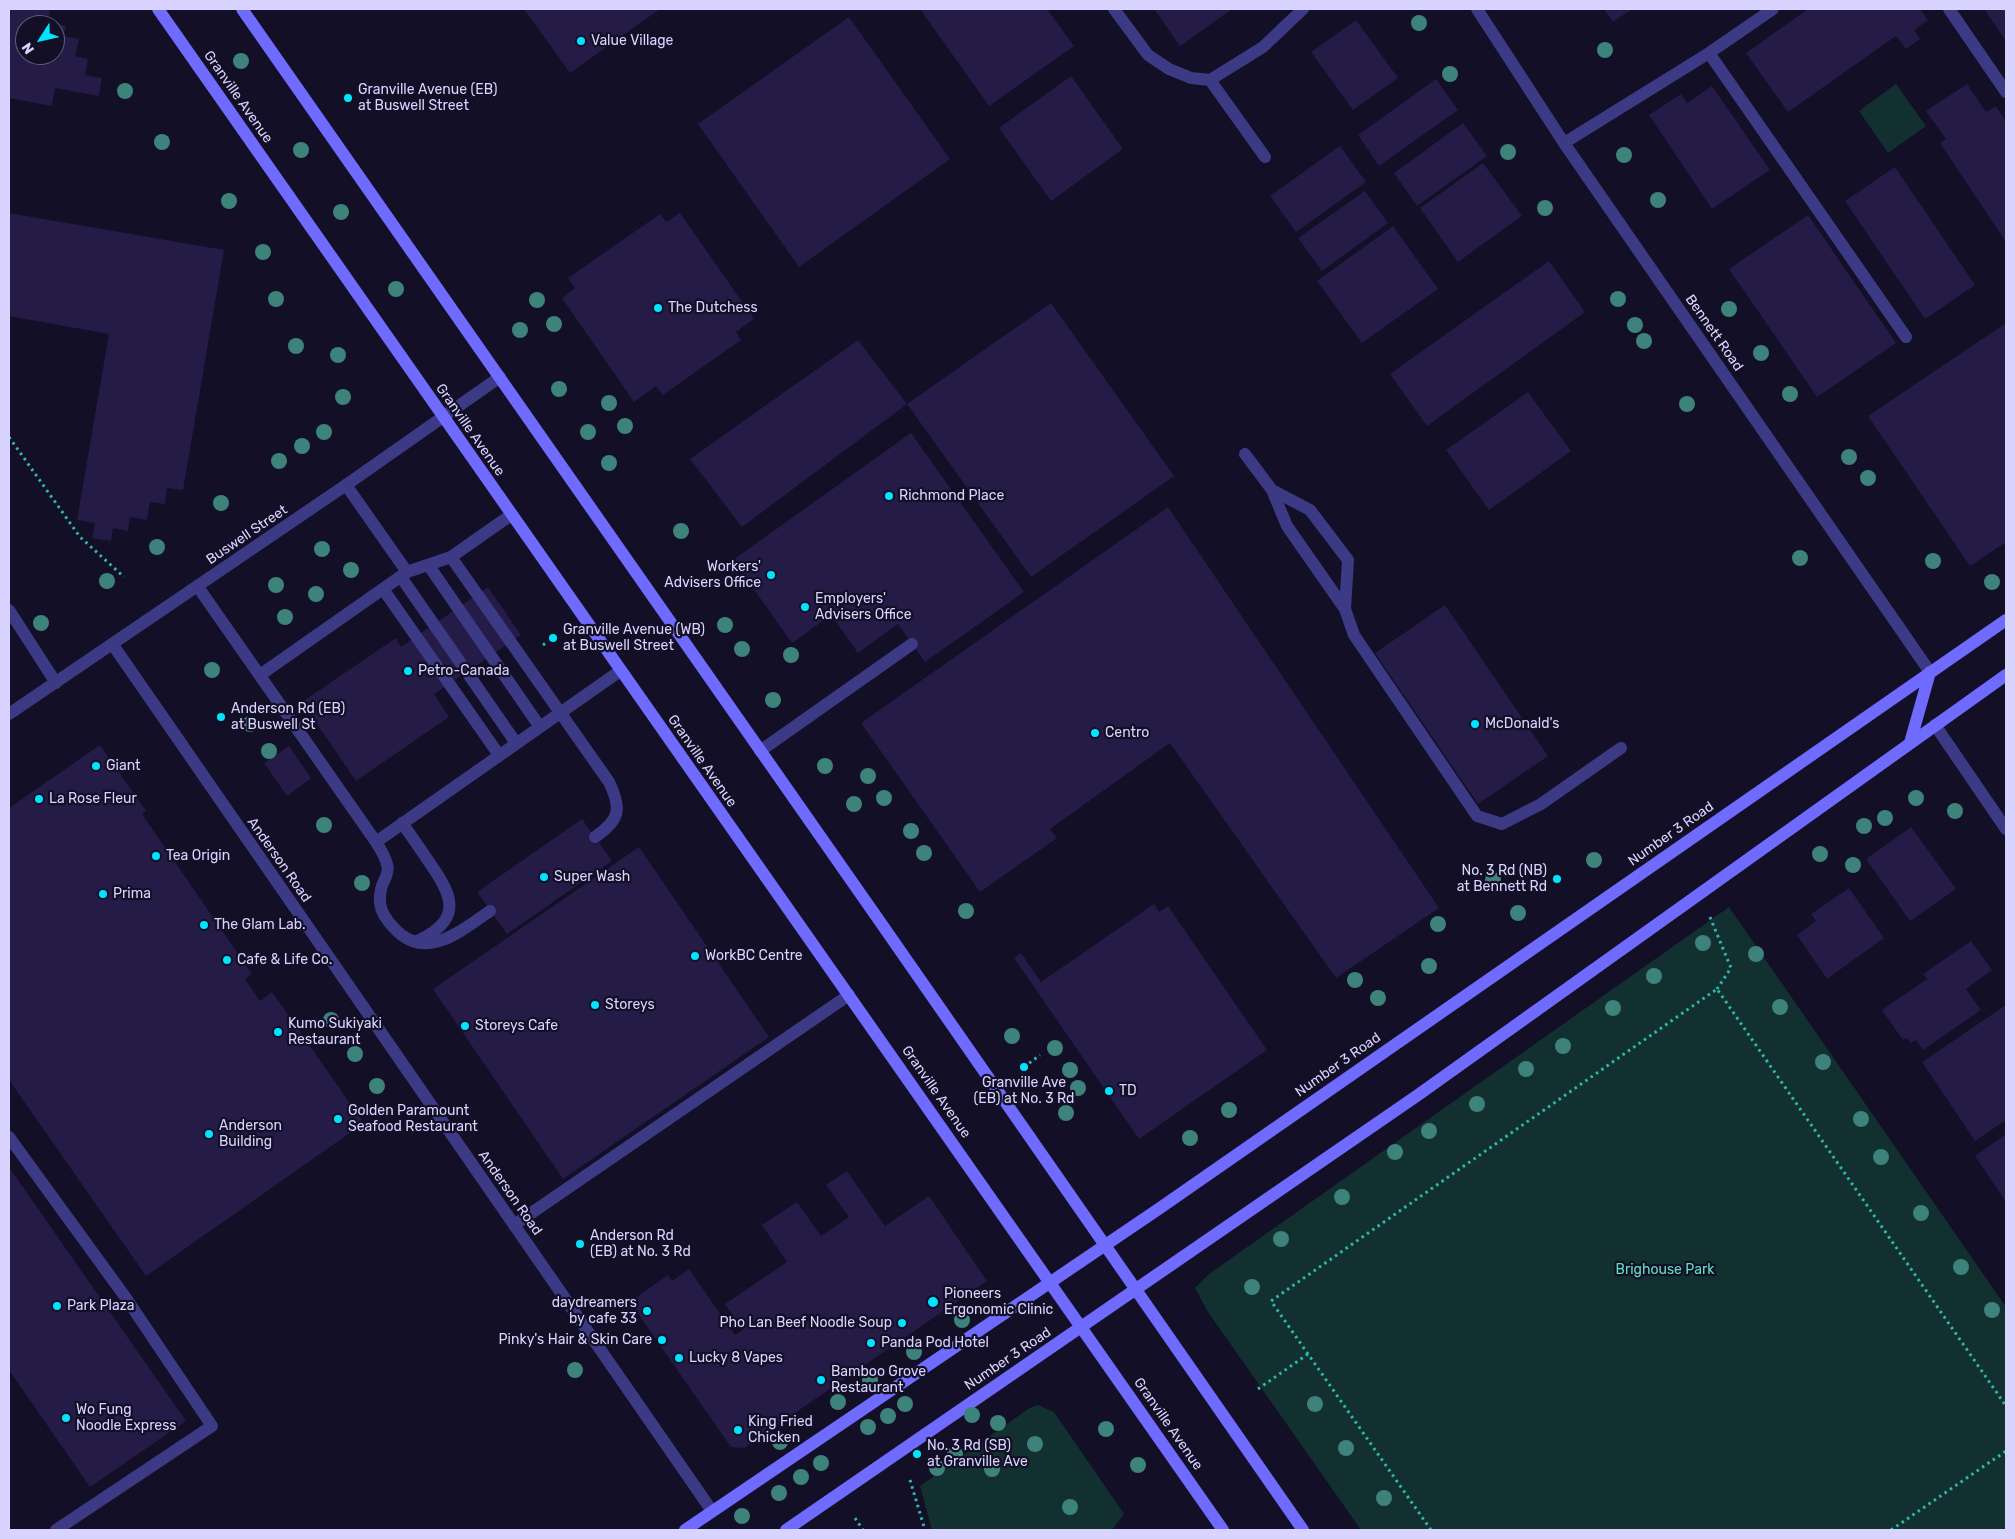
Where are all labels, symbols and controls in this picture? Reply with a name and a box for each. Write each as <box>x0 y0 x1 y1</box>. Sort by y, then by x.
north arrow <box>15 15 65 65</box>
place label: Value Village <box>591 33 673 49</box>
marker: Value Village <box>575 35 587 47</box>
text: N <box>18 39 38 57</box>
street label: Granville Avenue <box>200 48 276 146</box>
place label: Granville Avenue (EB) at Buswell Street <box>358 82 497 114</box>
marker: Granville Avenue (EB) at Buswell Street <box>342 92 354 104</box>
street label: Bennett Road <box>1681 292 1747 374</box>
place label: The Dutchess <box>668 300 758 316</box>
marker: The Dutchess <box>652 302 664 314</box>
street label: Granville Avenue <box>432 381 508 479</box>
place label: Richmond Place <box>899 488 1004 504</box>
marker: Richmond Place <box>883 490 895 502</box>
street label: Buswell Street <box>203 502 291 568</box>
place label: Workers' Advisers Office <box>664 559 761 592</box>
marker: Workers' Advisers Office <box>765 569 777 581</box>
place label: Employers' Advisers Office <box>815 591 912 624</box>
marker: Employers' Advisers Office <box>799 601 811 613</box>
place label: Granville Avenue (WB) at Buswell Street <box>563 622 705 654</box>
marker: Granville Avenue (WB) at Buswell Street <box>547 632 559 644</box>
place label: Petro-Canada <box>418 663 509 679</box>
marker: Petro-Canada <box>402 665 414 677</box>
place label: Anderson Rd (EB) at Buswell St <box>231 701 345 734</box>
marker: Anderson Rd (EB) at Buswell St <box>215 711 227 723</box>
street label: Granville Avenue <box>664 712 740 810</box>
place label: McDonald's <box>1485 716 1559 732</box>
marker: McDonald's <box>1469 718 1481 730</box>
place label: Centro <box>1105 725 1149 741</box>
marker: Centro <box>1089 727 1101 739</box>
place label: Giant <box>106 758 141 774</box>
marker: Giant <box>90 760 102 772</box>
place label: La Rose Fleur <box>49 791 137 807</box>
marker: La Rose Fleur <box>33 793 45 805</box>
street label: Number 3 Road <box>1625 798 1717 870</box>
street label: Anderson Road <box>244 814 314 906</box>
place label: Tea Origin <box>166 848 230 864</box>
marker: Tea Origin <box>150 850 162 862</box>
place label: No. 3 Rd (NB) at Bennett Rd <box>1457 863 1547 896</box>
place label: Super Wash <box>554 869 630 885</box>
marker: Super Wash <box>538 871 550 883</box>
marker: No. 3 Rd (NB) at Bennett Rd <box>1551 873 1563 885</box>
place label: Prima <box>113 886 151 902</box>
marker: Prima <box>97 888 109 900</box>
place label: The Glam Lab. <box>214 917 305 933</box>
marker: The Glam Lab. <box>198 919 210 931</box>
place label: WorkBC Centre <box>705 948 803 964</box>
marker: WorkBC Centre <box>689 950 701 962</box>
place label: Cafe & Life Co. <box>237 952 332 968</box>
marker: Cafe & Life Co. <box>221 954 233 966</box>
place label: Storeys <box>605 997 655 1013</box>
marker: Storeys <box>589 999 601 1011</box>
place label: Kumo Sukiyaki Restaurant <box>288 1016 382 1048</box>
place label: Storeys Cafe <box>475 1018 558 1034</box>
marker: Storeys Cafe <box>459 1020 471 1032</box>
marker: Kumo Sukiyaki Restaurant <box>272 1026 284 1038</box>
street label: Number 3 Road <box>1292 1029 1384 1101</box>
street label: Granville Avenue <box>898 1043 974 1141</box>
marker: Granville Ave (EB) at No. 3 Rd <box>1018 1061 1030 1073</box>
place label: Granville Ave (EB) at No. 3 Rd <box>974 1075 1074 1108</box>
place label: TD <box>1119 1083 1137 1099</box>
marker: TD <box>1103 1085 1115 1097</box>
place label: Golden Paramount Seafood Restaurant <box>348 1103 478 1136</box>
marker: Golden Paramount Seafood Restaurant <box>332 1113 344 1125</box>
place label: Anderson Building <box>219 1118 282 1150</box>
marker: Anderson Building <box>203 1128 215 1140</box>
street label: Anderson Road <box>475 1147 545 1239</box>
place label: Anderson Rd (EB) at No. 3 Rd <box>590 1228 691 1260</box>
marker: Anderson Rd (EB) at No. 3 Rd <box>574 1238 586 1250</box>
park label: Brighouse Park <box>1616 1262 1714 1278</box>
place label: Pioneers Ergonomic Clinic <box>944 1286 1053 1318</box>
place label: daydreamers by cafe 33 <box>552 1295 637 1328</box>
marker: Pioneers Ergonomic Clinic <box>926 1295 940 1309</box>
place label: Park Plaza <box>67 1298 135 1314</box>
marker: Park Plaza <box>51 1300 63 1312</box>
marker: daydreamers by cafe 33 <box>641 1305 653 1317</box>
place label: Pho Lan Beef Noodle Soup <box>719 1315 892 1331</box>
marker: Pho Lan Beef Noodle Soup <box>896 1317 908 1329</box>
street label: Number 3 Road <box>962 1324 1054 1394</box>
place label: Pinky's Hair & Skin Care <box>499 1332 652 1348</box>
marker: Pinky's Hair & Skin Care <box>656 1334 668 1346</box>
place label: Panda Pod Hotel <box>881 1335 989 1351</box>
marker: Panda Pod Hotel <box>865 1337 877 1349</box>
place label: Lucky 8 Vapes <box>689 1350 783 1366</box>
marker: Lucky 8 Vapes <box>673 1352 685 1364</box>
place label: Bamboo Grove Restaurant <box>831 1364 926 1396</box>
marker: Bamboo Grove Restaurant <box>815 1374 827 1386</box>
street label: Granville Avenue <box>1130 1375 1206 1473</box>
place label: Wo Fung Noodle Express <box>76 1402 176 1434</box>
marker: Wo Fung Noodle Express <box>60 1412 72 1424</box>
place label: King Fried Chicken <box>748 1414 813 1446</box>
marker: King Fried Chicken <box>732 1424 744 1436</box>
place label: No. 3 Rd (SB) at Granville Ave <box>927 1438 1028 1470</box>
marker: No. 3 Rd (SB) at Granville Ave <box>911 1448 923 1460</box>

